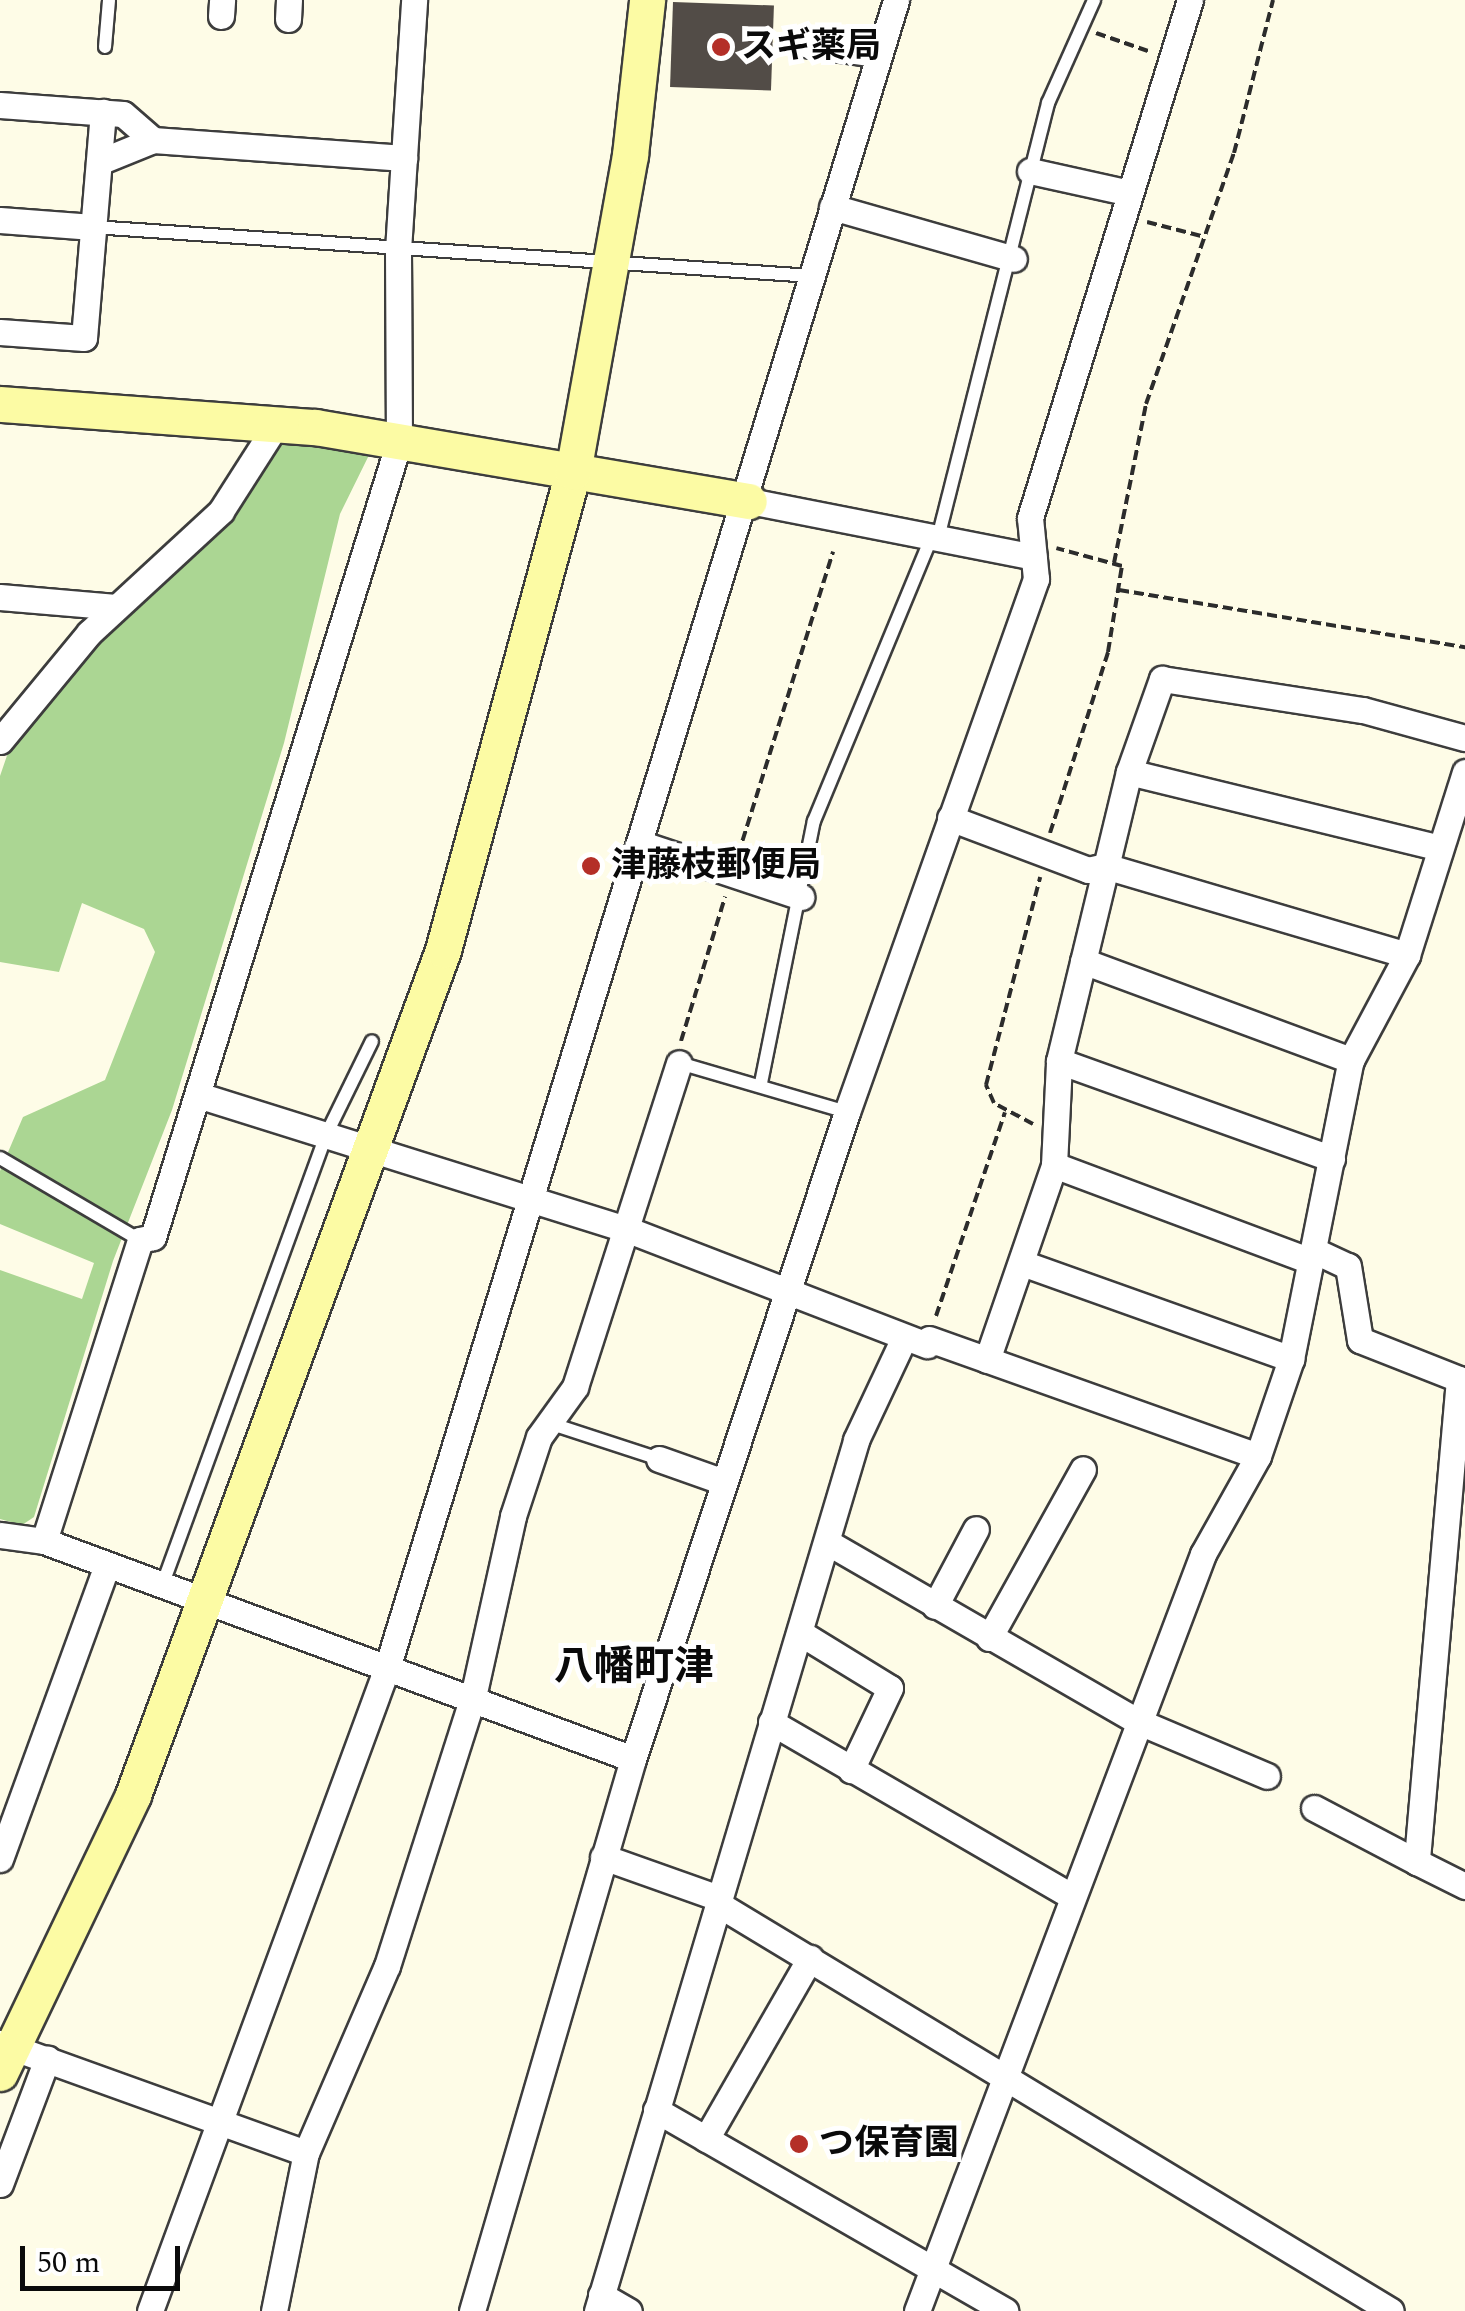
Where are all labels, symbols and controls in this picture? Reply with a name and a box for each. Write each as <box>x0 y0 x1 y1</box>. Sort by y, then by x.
place label: スギ薬局 <box>741 26 881 68</box>
marker: スギ薬局 <box>710 36 732 58</box>
place label: 津藤枝郵便局 <box>611 845 821 887</box>
marker: 津藤枝郵便局 <box>580 855 602 877</box>
district label: 八幡町津 <box>554 1644 714 1692</box>
place label: つ保育園 <box>819 2123 959 2165</box>
marker: つ保育園 <box>788 2133 810 2155</box>
scale bar <box>25 2226 185 2288</box>
text: 50 m <box>37 2240 100 2286</box>

